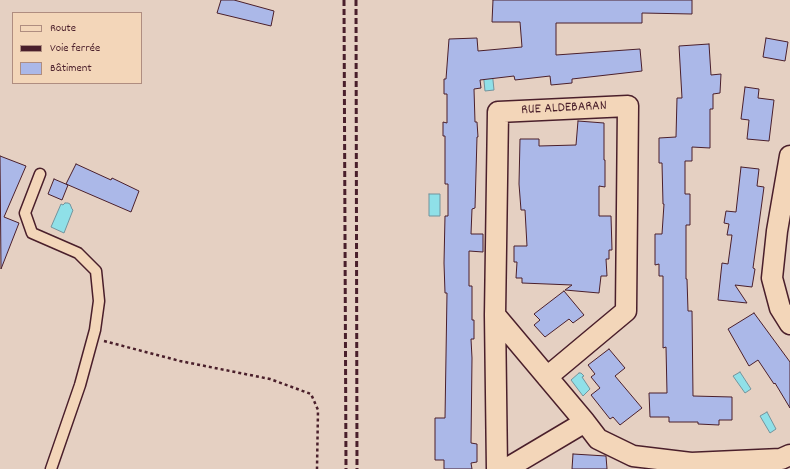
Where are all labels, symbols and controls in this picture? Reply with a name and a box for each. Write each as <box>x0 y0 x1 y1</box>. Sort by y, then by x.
legend <box>12 12 142 84</box>
text: Route <box>50 20 76 37</box>
text: Voie ferrée <box>50 40 100 57</box>
text: Bâtiment <box>50 60 92 77</box>
street label: RUE ALDEBARAN <box>521 98 607 120</box>

